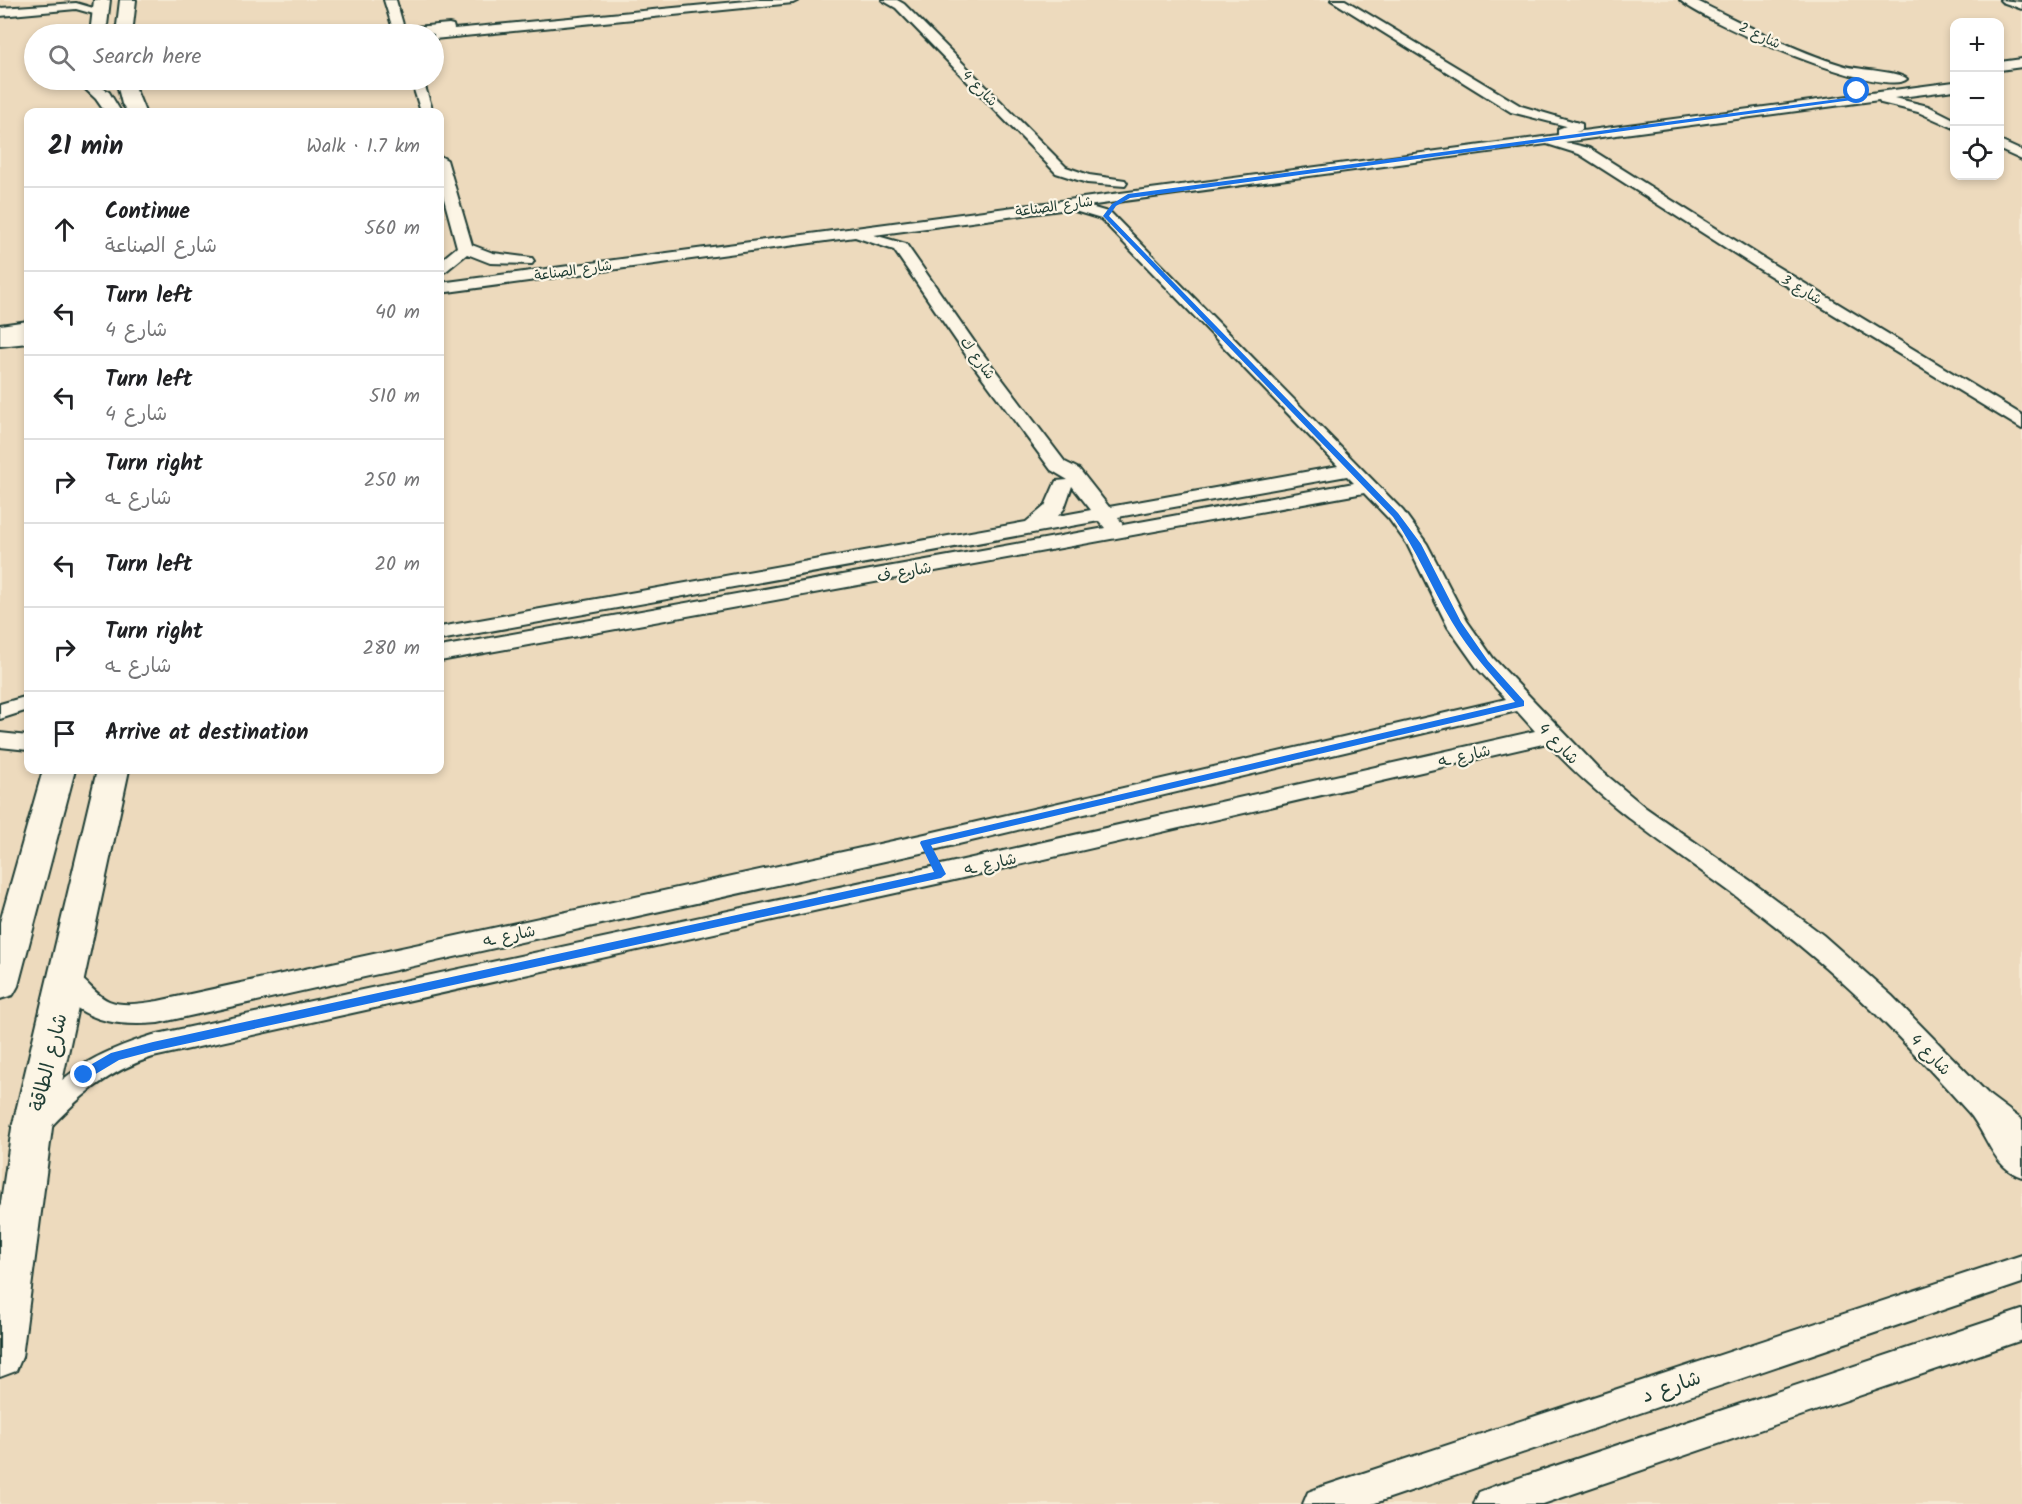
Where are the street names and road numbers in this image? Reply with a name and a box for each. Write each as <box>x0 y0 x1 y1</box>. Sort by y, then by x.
street label: شارع 2 <box>1735 17 1784 55</box>
street label: شارع 4 <box>956 65 1002 112</box>
street label: شارع الصناعة <box>1014 191 1094 223</box>
street label: شارع الصناعة <box>533 255 613 287</box>
street label: شارع 3 <box>1777 269 1826 311</box>
street label: شارع ك <box>954 333 1000 384</box>
street label: شارع ف <box>875 555 934 590</box>
street label: شارع 4 <box>1532 717 1584 771</box>
street label: شارع ـه <box>1436 738 1493 775</box>
street label: شارع ـه <box>962 846 1019 883</box>
street label: شارع ـه <box>481 919 538 954</box>
street label: شارع الطاقة <box>22 1010 78 1115</box>
street label: شارع 4 <box>1904 1028 1956 1082</box>
street label: شارع د <box>1638 1363 1706 1413</box>

